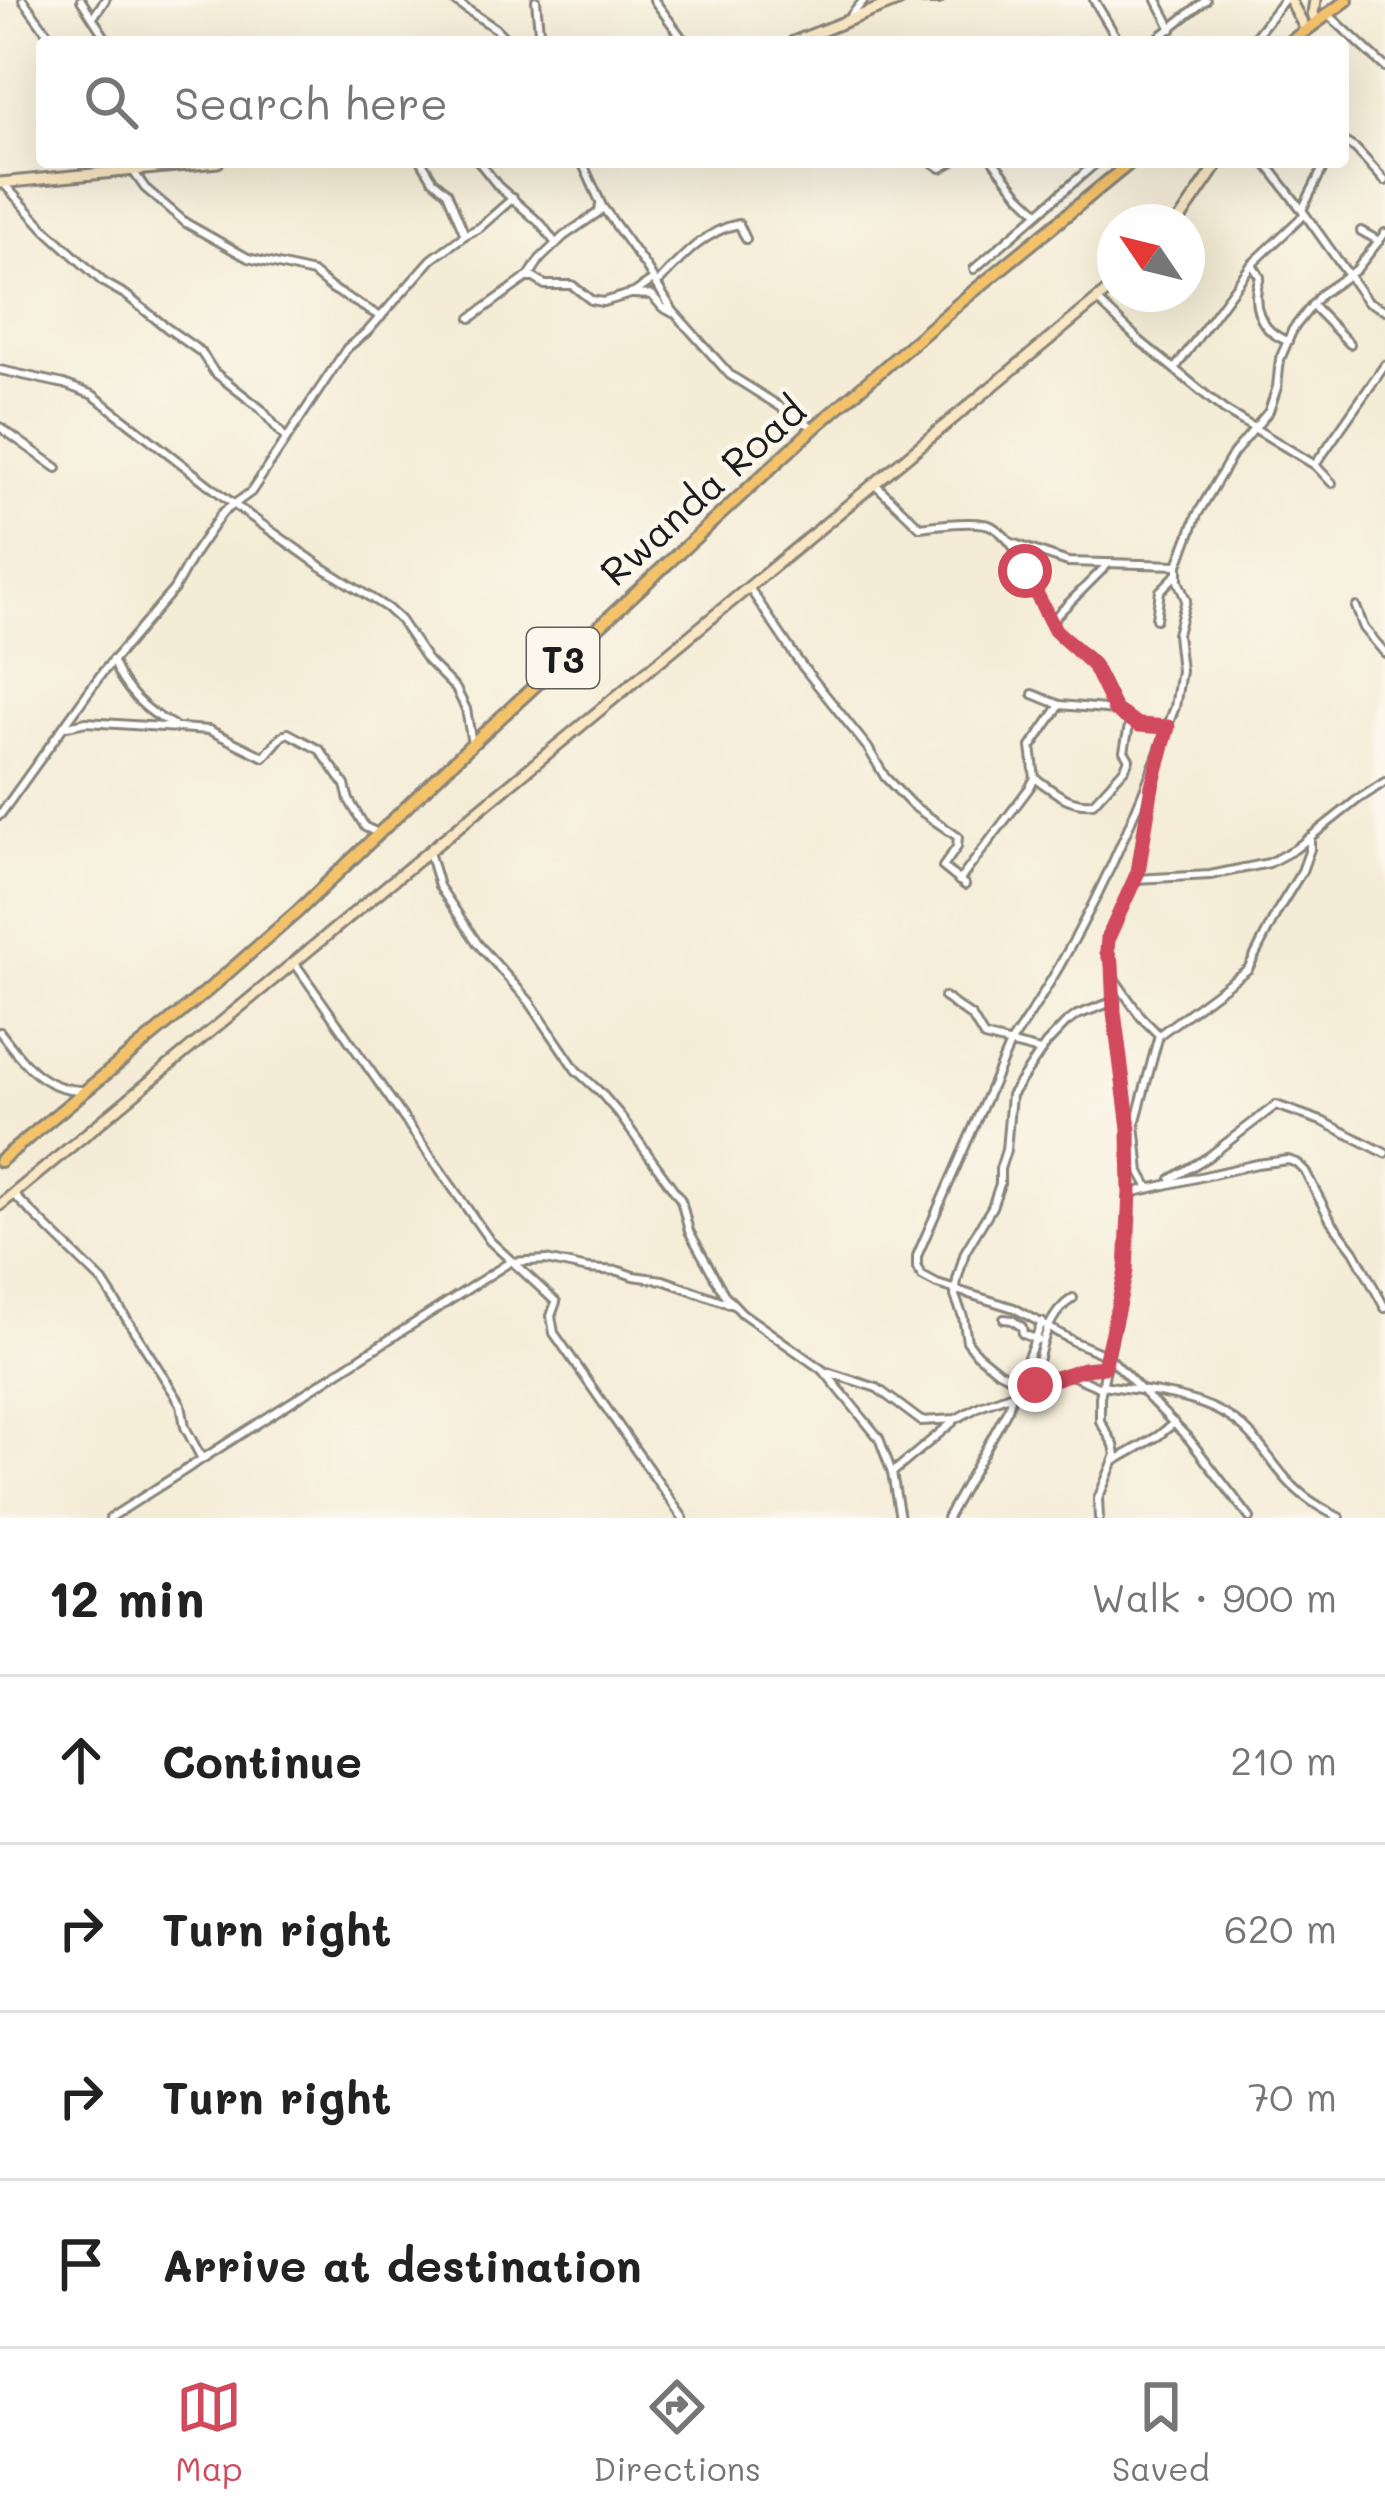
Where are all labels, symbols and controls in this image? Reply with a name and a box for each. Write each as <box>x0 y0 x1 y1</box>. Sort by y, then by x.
search box <box>36 36 1349 168</box>
icon: search <box>78 69 144 135</box>
text: Search here <box>174 73 448 131</box>
north arrow <box>1097 204 1205 312</box>
street label: Rwanda Road <box>588 384 816 596</box>
route start <box>998 544 1052 598</box>
road number: T3 <box>527 628 599 688</box>
route end <box>1008 1358 1062 1412</box>
text: 12 min <box>48 1563 204 1630</box>
text: Walk · 900 m <box>1091 1571 1337 1622</box>
icon: ahead <box>48 1727 114 1793</box>
text: Continue <box>162 1731 362 1789</box>
text: 210 m <box>1230 1734 1337 1785</box>
icon: right <box>48 1895 114 1961</box>
text: Turn right <box>162 1899 391 1957</box>
text: 620 m <box>1224 1902 1337 1953</box>
icon: right <box>48 2063 114 2129</box>
text: Turn right <box>162 2067 391 2125</box>
text: 70 m <box>1248 2070 1337 2121</box>
icon: arrive <box>48 2231 114 2297</box>
text: Arrive at destination <box>162 2235 642 2293</box>
tab: Map <box>175 2374 243 2489</box>
tab: Directions <box>593 2374 761 2489</box>
tab: Saved <box>1112 2374 1210 2489</box>

